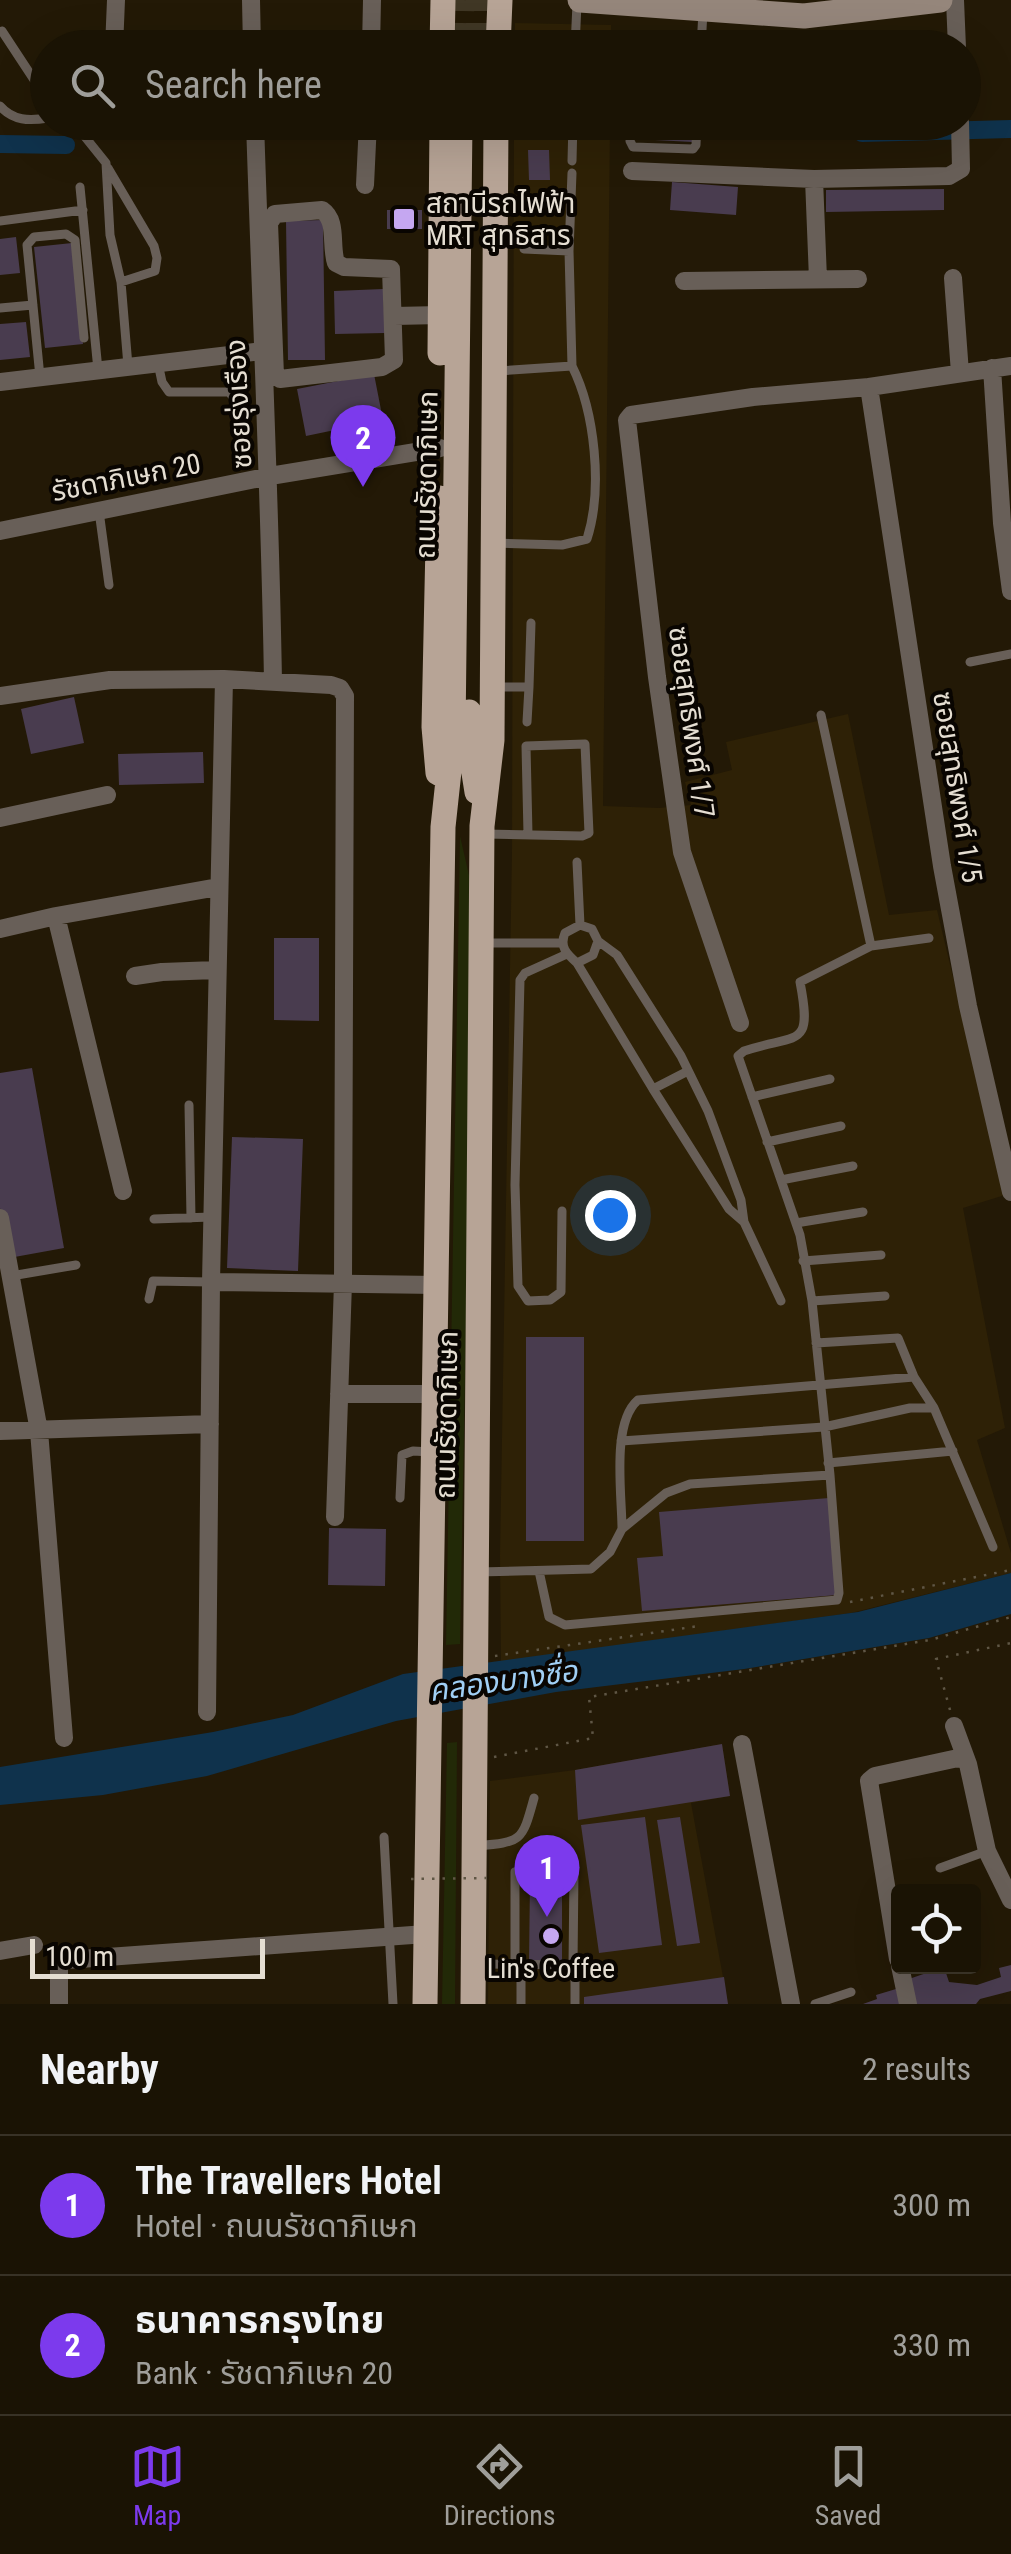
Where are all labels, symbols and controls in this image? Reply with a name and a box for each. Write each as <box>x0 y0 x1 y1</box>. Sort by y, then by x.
search box <box>30 30 981 140</box>
icon: search <box>65 58 120 113</box>
text: Search here <box>145 63 322 107</box>
place label: สถานีรถไฟฟ้า MRT สุทธิสาร <box>426 187 575 252</box>
marker: สถานีรถไฟฟ้า MRT สุทธิสาร <box>391 206 417 232</box>
street label: ซอยรุ่งเรือง <box>219 338 258 470</box>
street label: ถนนรัชดาภิเษก <box>409 391 444 559</box>
pin: 2 <box>330 404 396 487</box>
street label: รัชดาภิเษก 20 <box>49 447 204 508</box>
street label: ซอยสุทธิพงศ์ 1/7 <box>662 624 721 820</box>
street label: ซอยสุทธิพงศ์ 1/5 <box>926 689 989 885</box>
your location <box>585 1190 636 1241</box>
street label: ถนนรัชดาภิเษก <box>429 1331 464 1499</box>
water label: คลองบางซื่อ <box>426 1650 581 1708</box>
pin: 1 <box>514 1834 580 1917</box>
map controls <box>891 1884 981 1974</box>
button: locate <box>891 1884 981 1974</box>
marker: Lin's Coffee <box>540 1925 562 1947</box>
scale bar <box>30 1934 265 1978</box>
text: 100 m <box>45 1940 114 1973</box>
place label: Lin's Coffee <box>487 1952 615 1985</box>
text: Nearby <box>40 2045 159 2094</box>
text: 2 results <box>862 2050 971 2088</box>
text: The Travellers Hotel <box>135 2159 442 2203</box>
text: 1 <box>64 2186 81 2224</box>
text: 300 m <box>892 2186 971 2224</box>
text: Hotel · ถนนรัชดาภิเษก <box>135 2207 418 2245</box>
text: ธนาคารกรุงไทย <box>135 2298 384 2342</box>
text: 2 <box>64 2326 81 2364</box>
text: 330 m <box>892 2326 971 2364</box>
text: Bank · รัชดาภิเษก 20 <box>135 2354 393 2392</box>
tab: Map <box>130 2439 185 2532</box>
tab: Directions <box>444 2439 556 2532</box>
tab: Saved <box>815 2439 881 2532</box>

